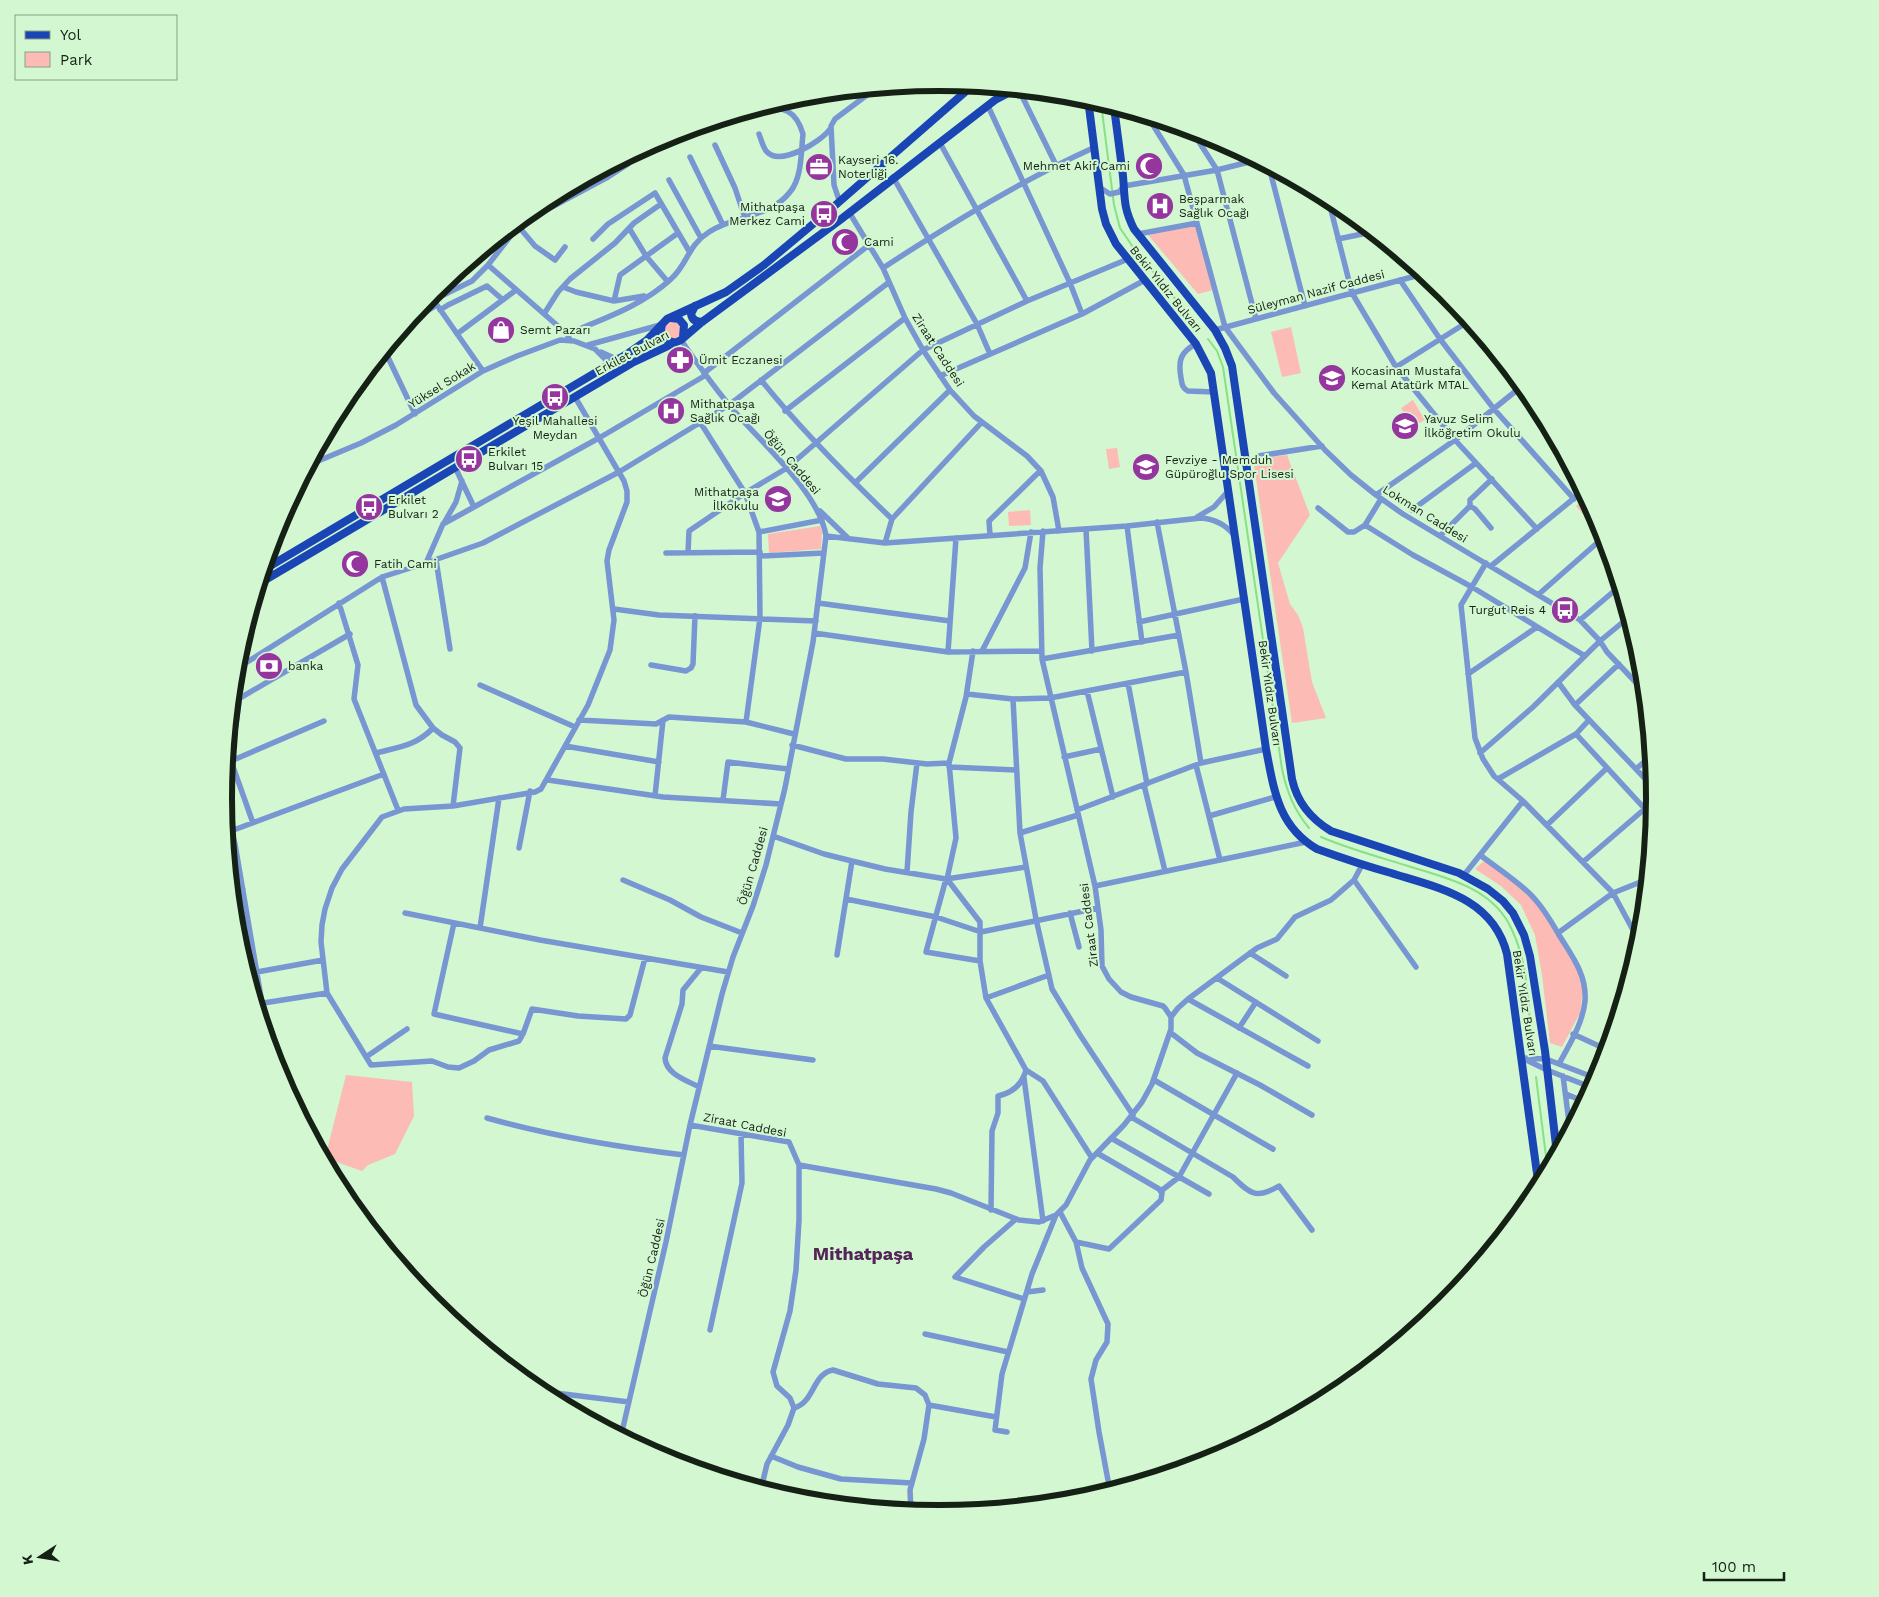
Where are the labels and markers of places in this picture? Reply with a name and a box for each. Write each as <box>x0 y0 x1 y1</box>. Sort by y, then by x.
mosque icon: Mehmet Akif Cami <box>1134 151 1164 181</box>
office icon: Kayseri 16. Noterliği <box>804 152 834 182</box>
place label: Kayseri 16. Noterliği <box>838 153 899 181</box>
place label: Mehmet Akif Cami <box>1023 159 1130 173</box>
hospital icon: Beşparmak Sağlık Ocağı <box>1145 191 1175 221</box>
place label: Beşparmak Sağlık Ocağı <box>1179 192 1249 220</box>
bus stop icon: Mithatpaşa Merkez Cami <box>809 199 839 229</box>
place label: Mithatpaşa Merkez Cami <box>729 200 805 228</box>
mosque icon: Cami <box>830 227 860 257</box>
place label: Cami <box>864 235 894 249</box>
shop icon: Semt Pazarı <box>486 315 516 345</box>
place label: Semt Pazarı <box>520 323 591 337</box>
pharmacy icon: Ümit Eczanesi <box>665 345 695 375</box>
place label: Ümit Eczanesi <box>699 353 782 367</box>
school or university icon: Kocasinan Mustafa Kemal Atatürk MTAL <box>1317 363 1347 393</box>
place label: Kocasinan Mustafa Kemal Atatürk MTAL <box>1351 364 1469 392</box>
bus stop icon: Yeşil Mahallesi Meydan <box>540 382 570 412</box>
hospital icon: Mithatpaşa Sağlık Ocağı <box>656 396 686 426</box>
place label: Mithatpaşa Sağlık Ocağı <box>690 397 760 425</box>
school or university icon: Yavuz Selim İlköğretim Okulu <box>1390 411 1420 441</box>
place label: Yavuz Selim İlköğretim Okulu <box>1424 412 1521 440</box>
place label: Yeşil Mahallesi Meydan <box>513 414 597 442</box>
bus stop icon: Erkilet Bulvarı 15 <box>454 444 484 474</box>
place label: Erkilet Bulvarı 15 <box>488 445 543 473</box>
school or university icon: Fevziye - Memduh Güpüroğlu Spor Lisesi <box>1131 452 1161 482</box>
place label: Fevziye - Memduh Güpüroğlu Spor Lisesi <box>1165 453 1294 481</box>
school or university icon: Mithatpaşa İlkokulu <box>763 484 793 514</box>
place label: Mithatpaşa İlkokulu <box>694 485 759 513</box>
bus stop icon: Erkilet Bulvarı 2 <box>354 492 384 522</box>
place label: Erkilet Bulvarı 2 <box>388 493 439 521</box>
mosque icon: Fatih Cami <box>340 549 370 579</box>
place label: Fatih Cami <box>374 557 437 571</box>
bus stop icon: Turgut Reis 4 <box>1550 595 1580 625</box>
place label: Turgut Reis 4 <box>1469 603 1546 617</box>
bank icon: banka <box>254 651 284 681</box>
place label: banka <box>288 659 323 673</box>

